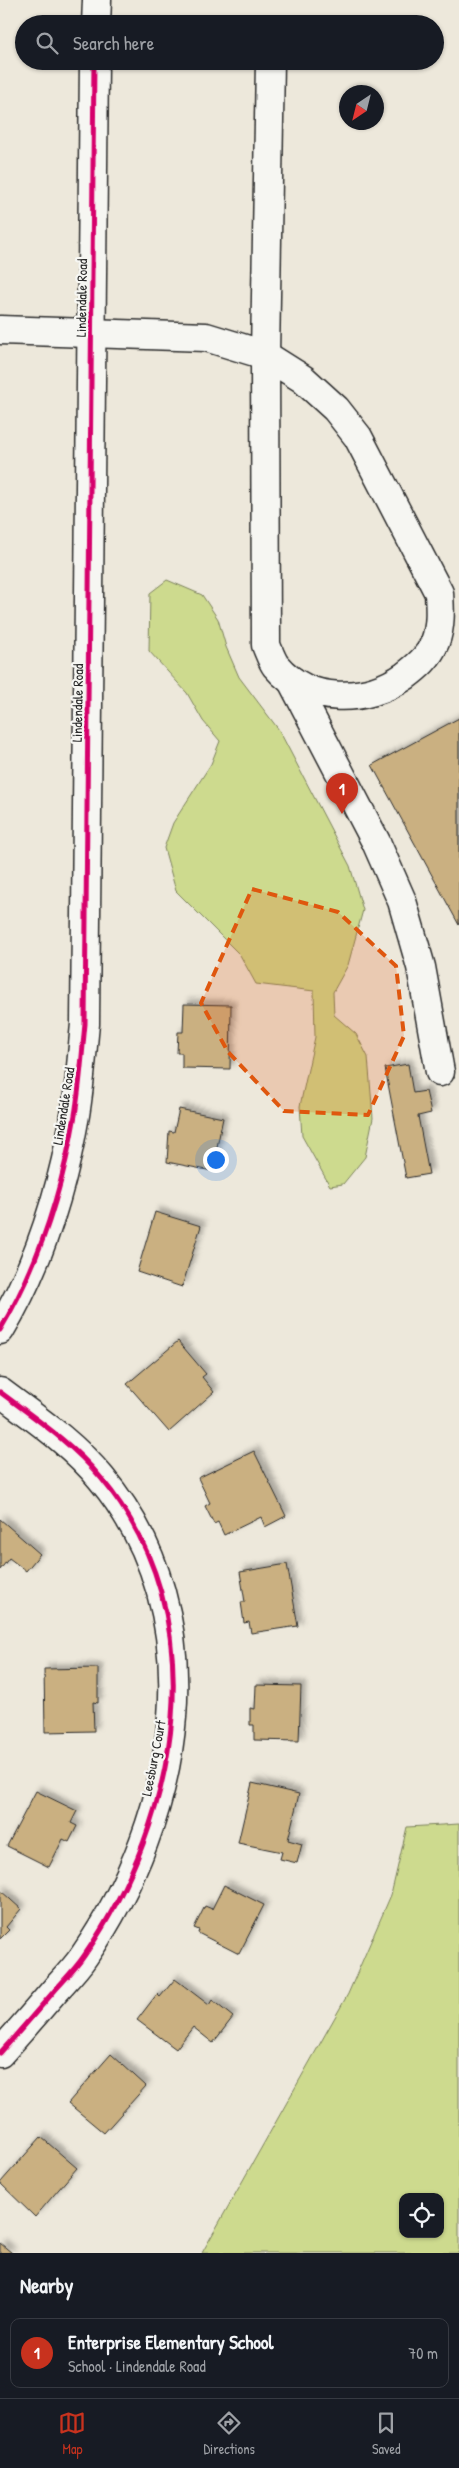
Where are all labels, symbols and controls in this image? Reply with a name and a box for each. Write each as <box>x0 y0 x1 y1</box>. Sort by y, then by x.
search box <box>15 15 444 70</box>
icon: search <box>33 29 61 57</box>
text: Search here <box>73 30 154 56</box>
north arrow <box>339 85 384 130</box>
street label: Lindendale Road <box>71 258 91 337</box>
street label: Lindendale Road <box>67 663 87 742</box>
pin: 1 <box>326 773 358 814</box>
street label: Lindendale Road <box>47 1065 79 1146</box>
your location <box>203 1147 229 1173</box>
street label: Leesburg Court <box>136 1718 171 1798</box>
map controls <box>399 2193 444 2238</box>
button: locate <box>399 2193 444 2238</box>
text: Nearby <box>20 2271 73 2300</box>
text: Enterprise Elementary School <box>68 2329 274 2355</box>
text: 1 <box>34 2342 40 2364</box>
text: 70 m <box>408 2342 438 2364</box>
text: School · Lindendale Road <box>68 2355 206 2377</box>
tab: Map <box>58 2409 86 2458</box>
tab: Directions <box>203 2409 255 2458</box>
tab: Saved <box>372 2409 401 2458</box>

